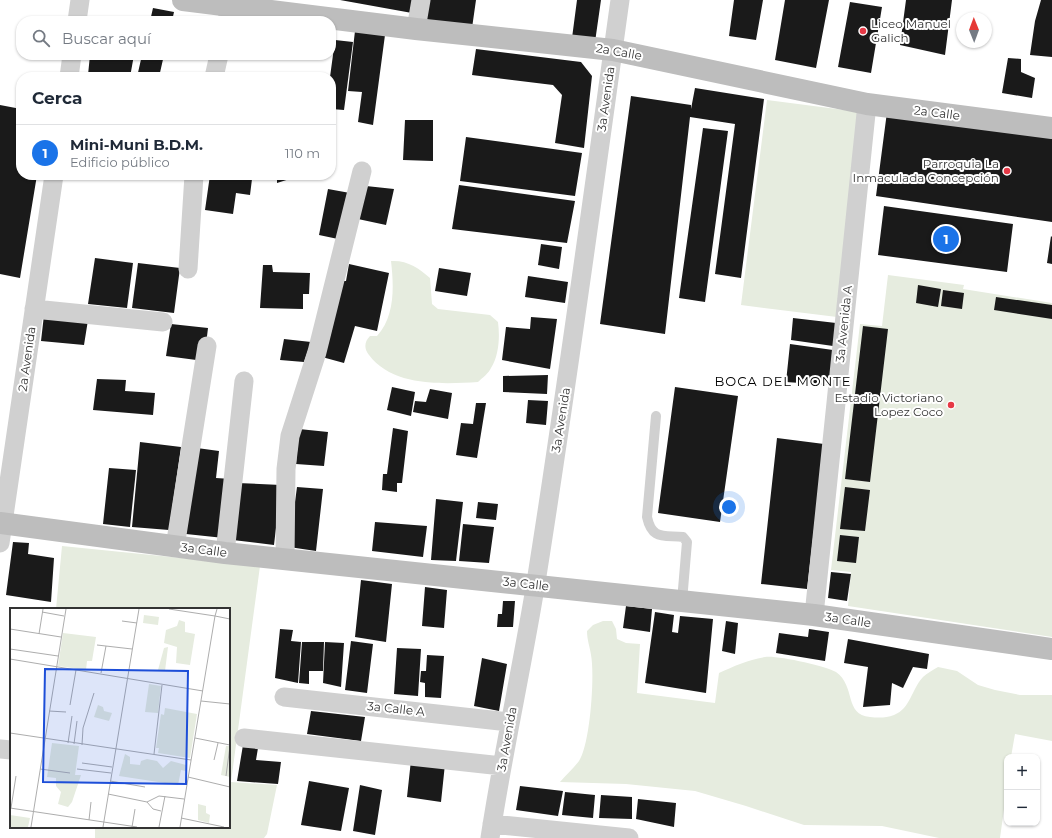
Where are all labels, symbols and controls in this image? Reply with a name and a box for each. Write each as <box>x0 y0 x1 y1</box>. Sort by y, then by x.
north arrow <box>956 12 992 48</box>
search box <box>16 16 336 60</box>
place label: Liceo Manuel Galich <box>871 16 951 45</box>
marker: Liceo Manuel Galich <box>858 26 868 36</box>
icon: search <box>30 27 52 49</box>
text: Buscar aquí <box>62 29 151 48</box>
street label: 2a Calle <box>595 40 643 63</box>
street label: 3a Avenida <box>594 65 617 132</box>
text: Cerca <box>32 88 82 108</box>
street label: 2a Calle <box>913 102 961 123</box>
text: Mini-Muni B.D.M. <box>70 135 203 154</box>
text: 1 <box>42 145 48 161</box>
text: 110 m <box>285 145 320 161</box>
text: Edificio público <box>70 154 170 170</box>
place label: Parroquia La Inmaculada Concepción <box>853 156 999 185</box>
marker: Parroquia La Inmaculada Concepción <box>1002 166 1012 176</box>
pin: 1 <box>933 224 959 254</box>
street label: 3a Avenida A <box>832 284 855 363</box>
street label: 2a Avenida <box>15 325 38 392</box>
district label: BOCA DEL MONTE <box>715 373 851 389</box>
street label: 3a Avenida <box>548 386 573 453</box>
place label: Estadio Victoriano Lopez Coco <box>834 390 943 419</box>
marker: Estadio Victoriano Lopez Coco <box>946 400 956 410</box>
your location <box>719 497 739 517</box>
street label: 3a Calle <box>180 539 228 560</box>
street label: 3a Calle <box>502 574 550 593</box>
inset map <box>10 608 230 828</box>
street label: 3a Calle <box>824 609 872 630</box>
street label: 3a Calle A <box>366 698 426 719</box>
street label: 3a Avenida <box>493 705 520 772</box>
map controls <box>1004 754 1040 826</box>
button: + <box>1004 754 1040 790</box>
button: − <box>1004 790 1040 826</box>

